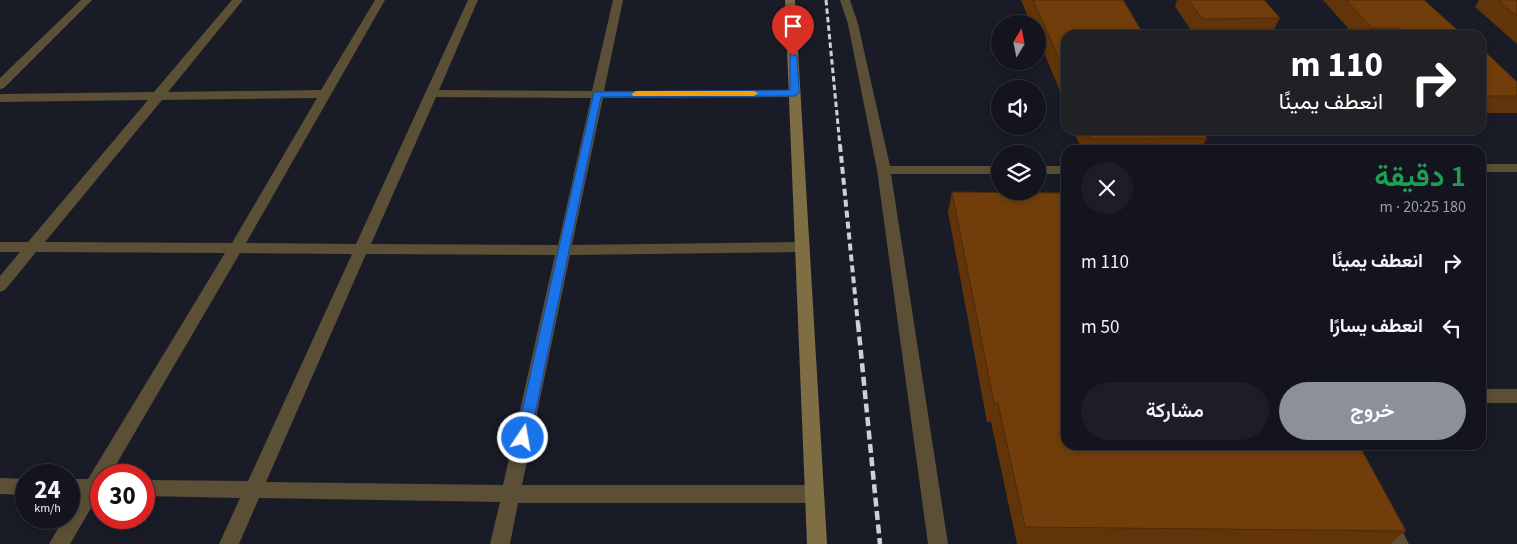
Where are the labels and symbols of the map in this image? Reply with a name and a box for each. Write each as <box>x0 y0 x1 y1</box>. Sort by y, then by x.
pin <box>772 5 814 56</box>
north arrow <box>991 15 1046 70</box>
position arrow <box>496 411 548 463</box>
speed limit sign: 30 <box>90 464 155 529</box>

